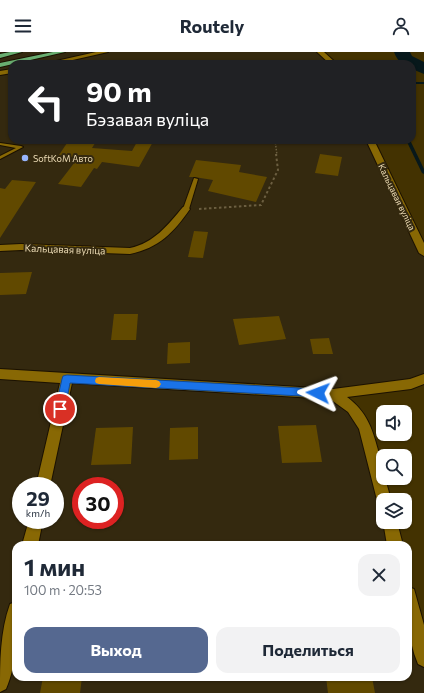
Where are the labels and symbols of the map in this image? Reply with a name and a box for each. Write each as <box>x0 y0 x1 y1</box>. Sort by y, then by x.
marker: SoftKoM Авто <box>20 153 30 163</box>
place label: SoftKoM Авто <box>33 153 93 164</box>
street label: Кальцавая вуліца <box>376 162 418 232</box>
street label: Кальцавая вуліца <box>24 242 106 256</box>
position arrow <box>297 372 339 414</box>
pin <box>43 392 77 426</box>
speed limit sign: 30 <box>72 477 124 529</box>

